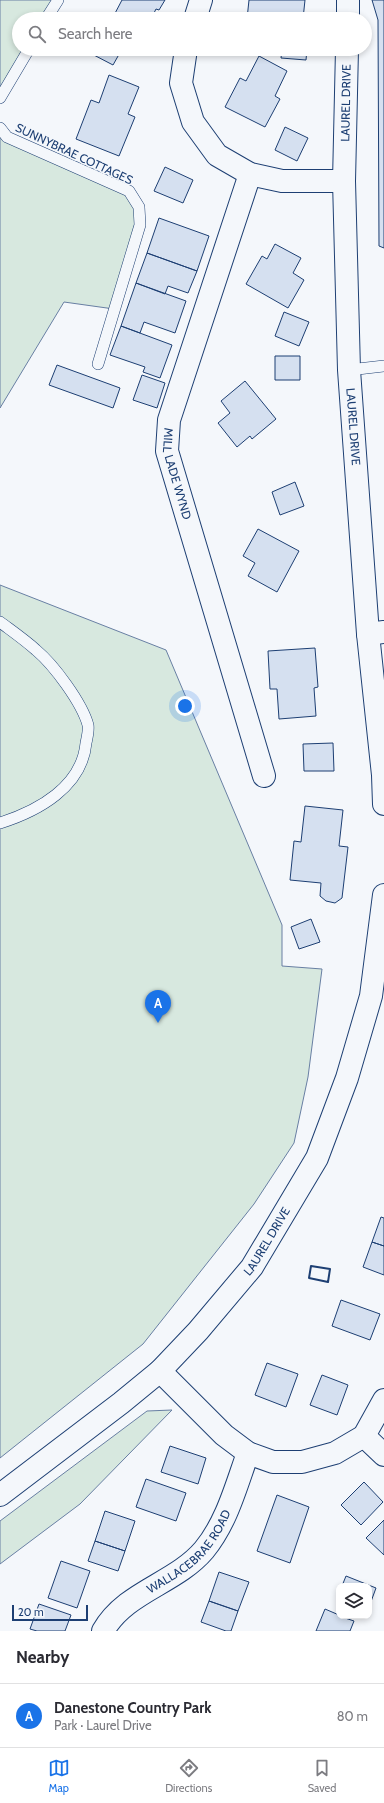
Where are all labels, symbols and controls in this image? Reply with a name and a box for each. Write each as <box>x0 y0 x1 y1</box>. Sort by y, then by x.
search box <box>12 12 372 56</box>
icon: search <box>26 23 48 45</box>
text: Search here <box>58 25 133 43</box>
street label: LAUREL DRIVE <box>337 64 354 142</box>
street label: SUNNYBRAE COTTAGES <box>13 120 135 187</box>
street label: LAUREL DRIVE <box>343 387 364 466</box>
street label: MILL LADE WYND <box>160 427 195 521</box>
your location <box>175 696 195 716</box>
pin: A <box>145 990 171 1023</box>
street label: LAUREL DRIVE <box>240 1204 293 1279</box>
street label: WALLACEBRAE ROAD <box>144 1507 234 1596</box>
map controls <box>336 1583 372 1619</box>
button: layers <box>336 1583 372 1619</box>
scale bar <box>12 1603 88 1622</box>
text: 20 m <box>18 1605 44 1619</box>
text: Nearby <box>16 1647 69 1667</box>
text: Danestone Country Park <box>54 1699 212 1717</box>
text: A <box>25 1708 33 1724</box>
text: 80 m <box>337 1708 368 1724</box>
text: Park · Laurel Drive <box>54 1717 152 1733</box>
tab: Map <box>48 1757 70 1795</box>
tab: Directions <box>165 1757 212 1795</box>
tab: Saved <box>308 1757 336 1795</box>

